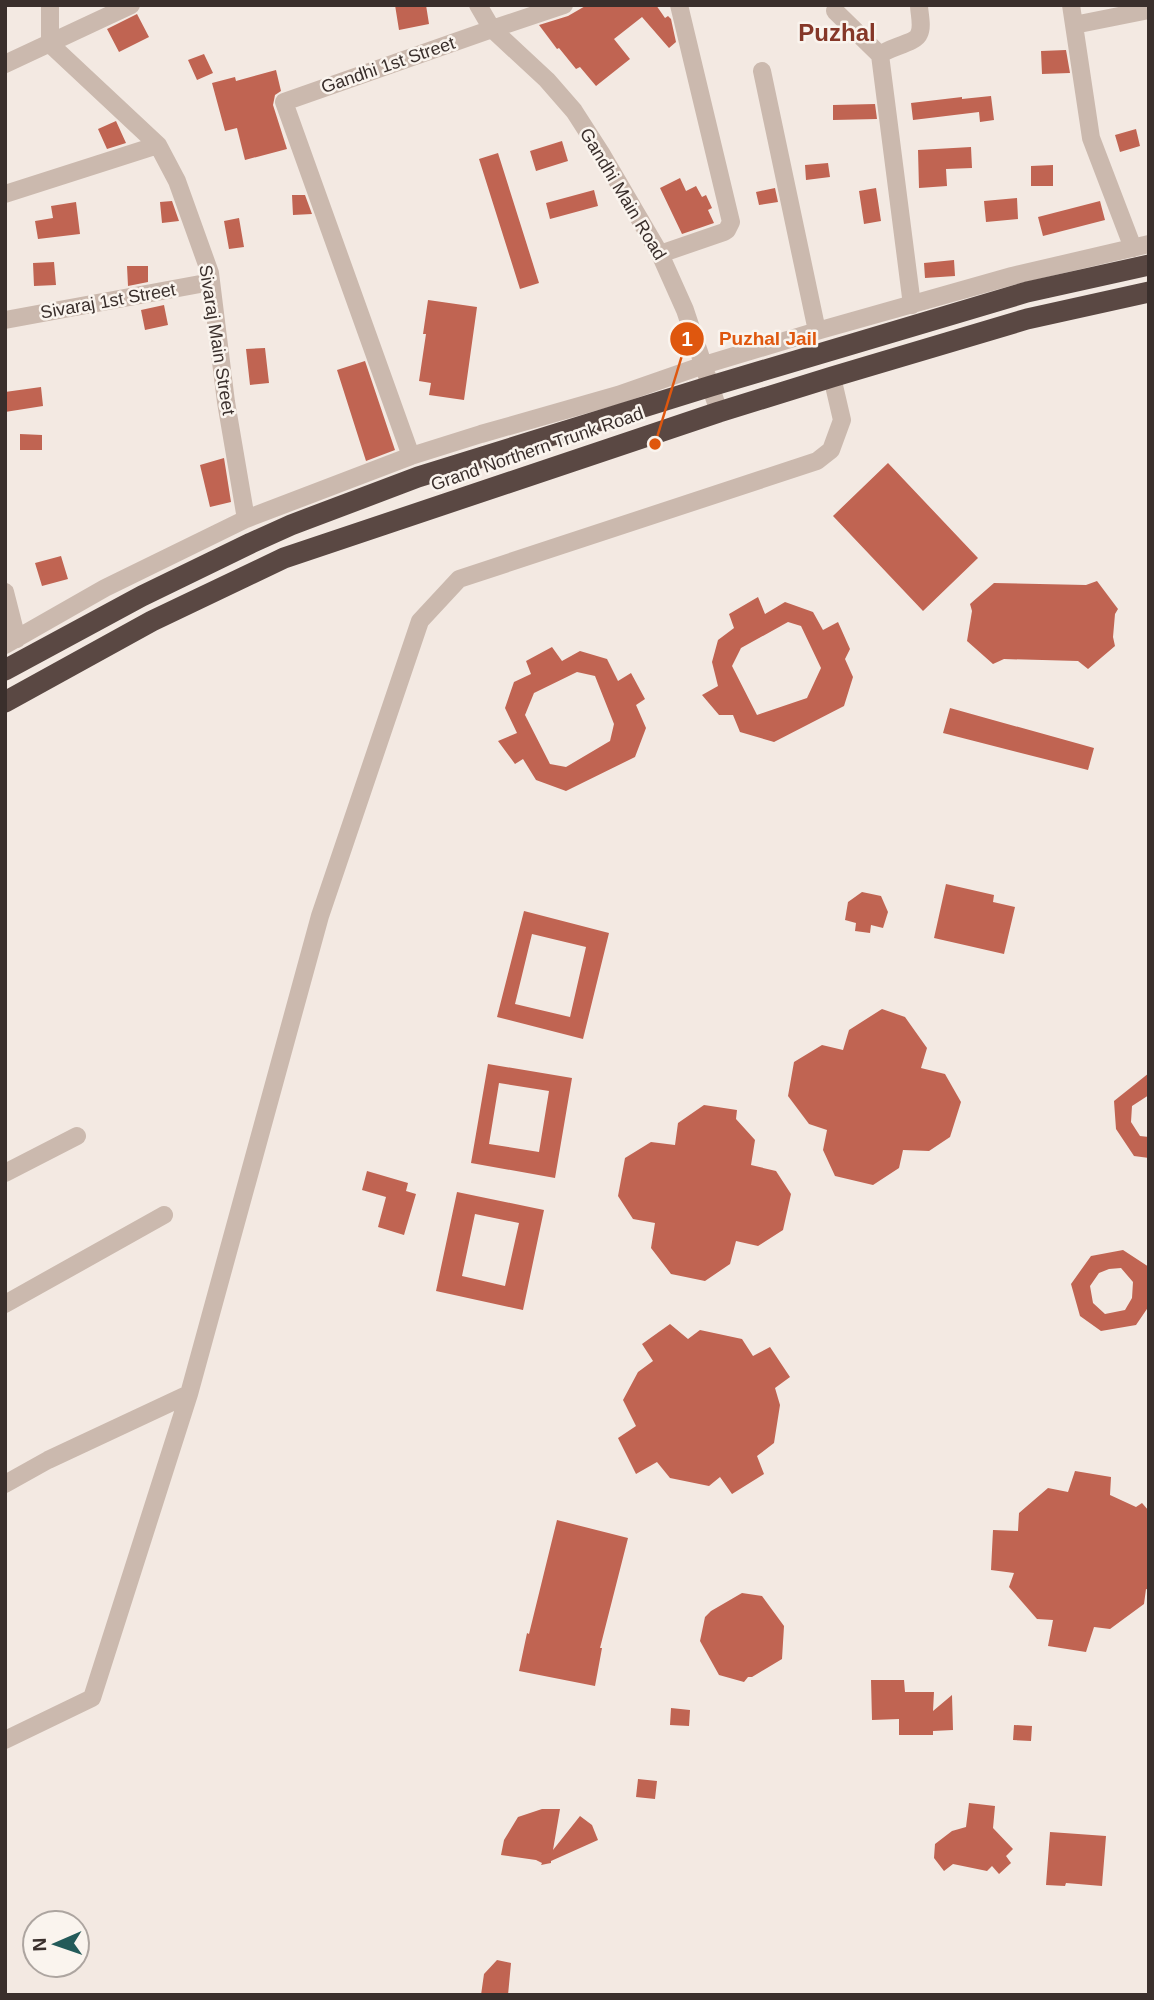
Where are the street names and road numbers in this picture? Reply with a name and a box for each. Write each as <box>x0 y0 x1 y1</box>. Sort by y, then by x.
street label: Gandhi 1st Street <box>319 33 457 97</box>
street label: Gandhi Main Road <box>576 125 670 263</box>
street label: Sivaraj Main Street <box>195 263 239 417</box>
street label: Sivaraj 1st Street <box>39 279 177 323</box>
street label: Grand Northern Trunk Road <box>428 403 646 495</box>

